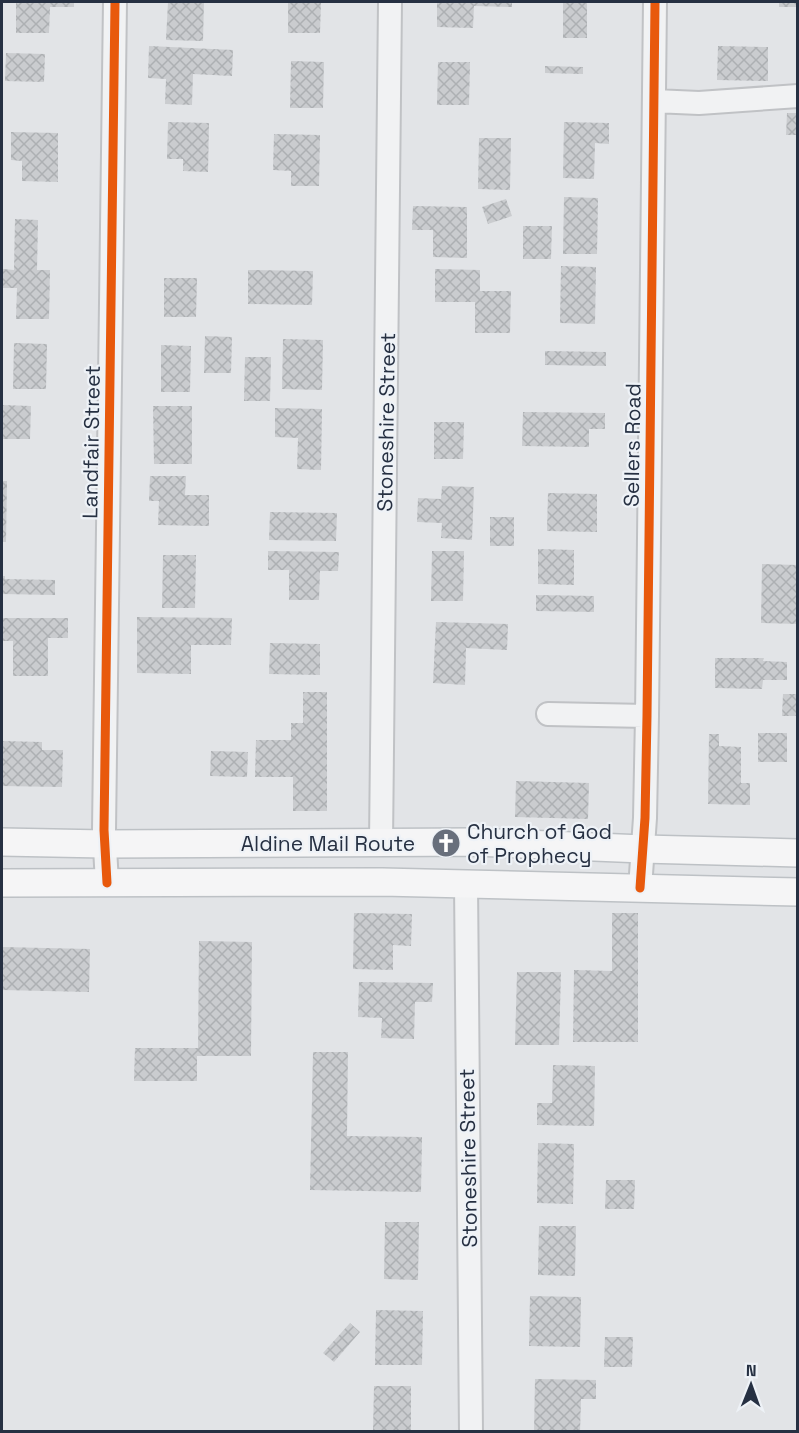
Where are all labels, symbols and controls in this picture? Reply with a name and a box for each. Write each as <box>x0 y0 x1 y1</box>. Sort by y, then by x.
street label: Stoneshire Street <box>371 332 401 512</box>
street label: Landfair Street <box>76 365 106 519</box>
street label: Sellers Road <box>617 383 647 507</box>
place label: Church of God of Prophecy <box>467 818 612 869</box>
church icon: Church of God of Prophecy <box>430 827 462 859</box>
street label: Aldine Mail Route <box>241 830 415 857</box>
street label: Stoneshire Street <box>453 1068 483 1248</box>
north arrow <box>721 1355 781 1415</box>
text: N <box>746 1360 757 1381</box>

